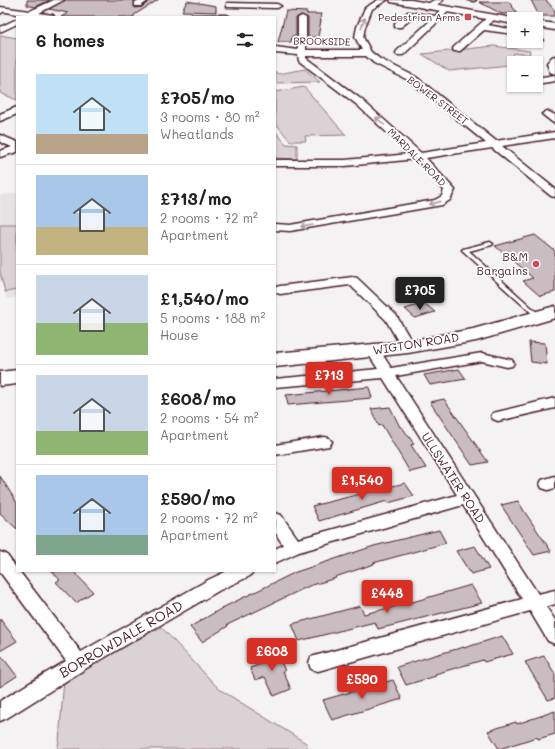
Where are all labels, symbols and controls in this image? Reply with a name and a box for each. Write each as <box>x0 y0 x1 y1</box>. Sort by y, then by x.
place label: Pedestrian Arms <box>378 10 460 24</box>
marker: Pedestrian Arms <box>463 12 473 22</box>
map controls <box>507 12 543 92</box>
button: + <box>507 12 543 48</box>
one-way arrow <box>359 18 367 30</box>
text: 6 homes <box>36 29 105 51</box>
icon: filters <box>234 29 256 51</box>
street label: BROOKSIDE <box>293 34 351 49</box>
button: − <box>507 56 543 92</box>
street label: BOWER STREET <box>405 72 472 128</box>
text: £705/mo <box>160 86 235 108</box>
icon: home <box>68 90 116 138</box>
text: 3 rooms · 80 m² <box>160 108 260 125</box>
one-way arrow <box>375 116 385 126</box>
text: Wheatlands <box>160 125 234 142</box>
street label: MARDALE ROAD <box>385 125 449 189</box>
text: £713/mo <box>160 187 232 209</box>
icon: home <box>68 191 116 239</box>
one-way arrow <box>428 200 441 207</box>
text: 2 rooms · 72 m² <box>160 209 258 226</box>
one-way arrow <box>301 222 314 230</box>
text: Apartment <box>160 226 229 243</box>
place label: B&M Bargains <box>476 248 528 278</box>
marker: B&M Bargains <box>531 259 541 269</box>
pin: £705 <box>396 277 444 311</box>
text: £705 <box>404 281 436 298</box>
text: £1,540/mo <box>160 287 249 309</box>
icon: home <box>68 291 116 339</box>
text: 5 rooms · 188 m² <box>160 309 265 326</box>
text: House <box>160 326 198 343</box>
street label: WIGTON ROAD <box>371 328 460 358</box>
pin: £713 <box>305 362 353 396</box>
text: £713 <box>315 366 343 383</box>
text: £608/mo <box>160 387 236 409</box>
icon: home <box>68 391 116 439</box>
text: 2 rooms · 54 m² <box>160 409 259 426</box>
text: Apartment <box>160 426 229 443</box>
street label: ULLSWATER ROAD <box>419 429 489 526</box>
pin: £1,540 <box>329 467 395 501</box>
text: £1,540 <box>341 471 383 488</box>
text: £590/mo <box>160 487 235 509</box>
icon: home <box>68 491 116 539</box>
text: 2 rooms · 72 m² <box>160 509 258 526</box>
text: Apartment <box>160 526 229 543</box>
pin: £448 <box>363 580 411 614</box>
text: £448 <box>371 584 403 601</box>
street label: BORROWDALE ROAD <box>56 595 186 682</box>
pin: £608 <box>248 638 296 672</box>
text: £608 <box>256 642 288 659</box>
pin: £590 <box>338 666 386 700</box>
text: £590 <box>346 670 378 687</box>

